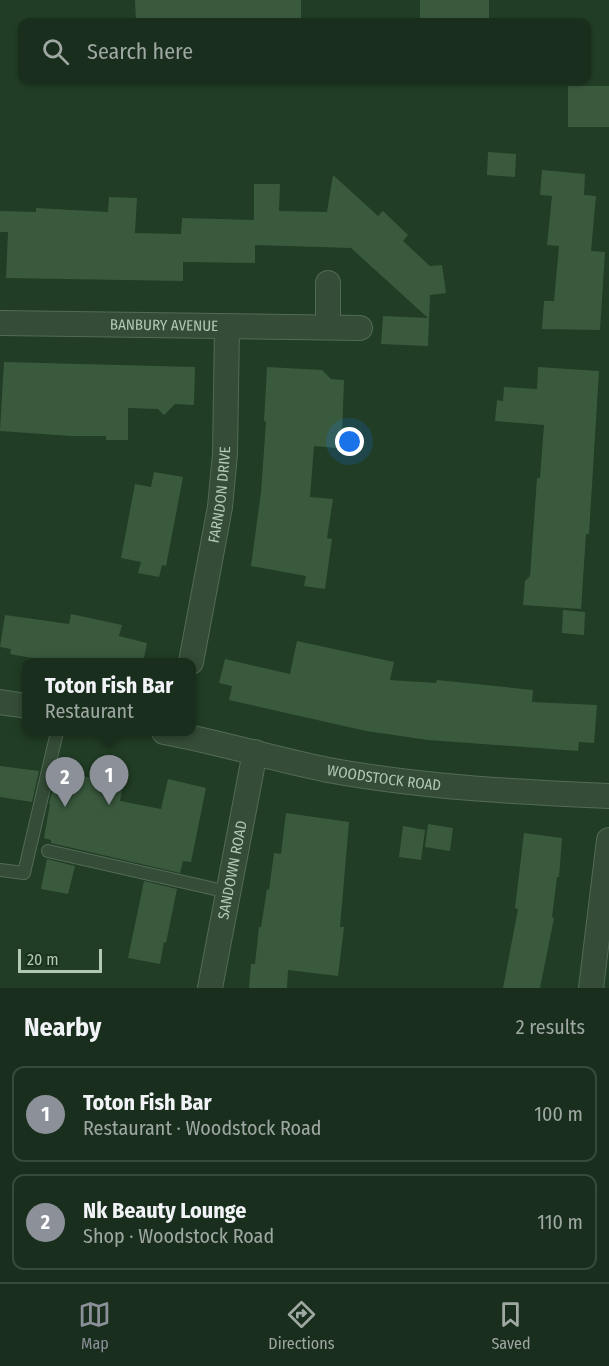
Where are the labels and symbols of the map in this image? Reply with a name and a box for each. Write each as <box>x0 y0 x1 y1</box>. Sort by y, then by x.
street label: BANBURY AVENUE <box>110 316 218 335</box>
your location <box>335 427 364 456</box>
street label: FARNDON DRIVE <box>204 446 234 544</box>
pin: 1 <box>90 756 128 805</box>
pin: 2 <box>46 758 84 807</box>
street label: WOODSTOCK ROAD <box>326 761 442 794</box>
street label: SANDOWN ROAD <box>214 819 251 921</box>
scale bar <box>18 946 102 974</box>

